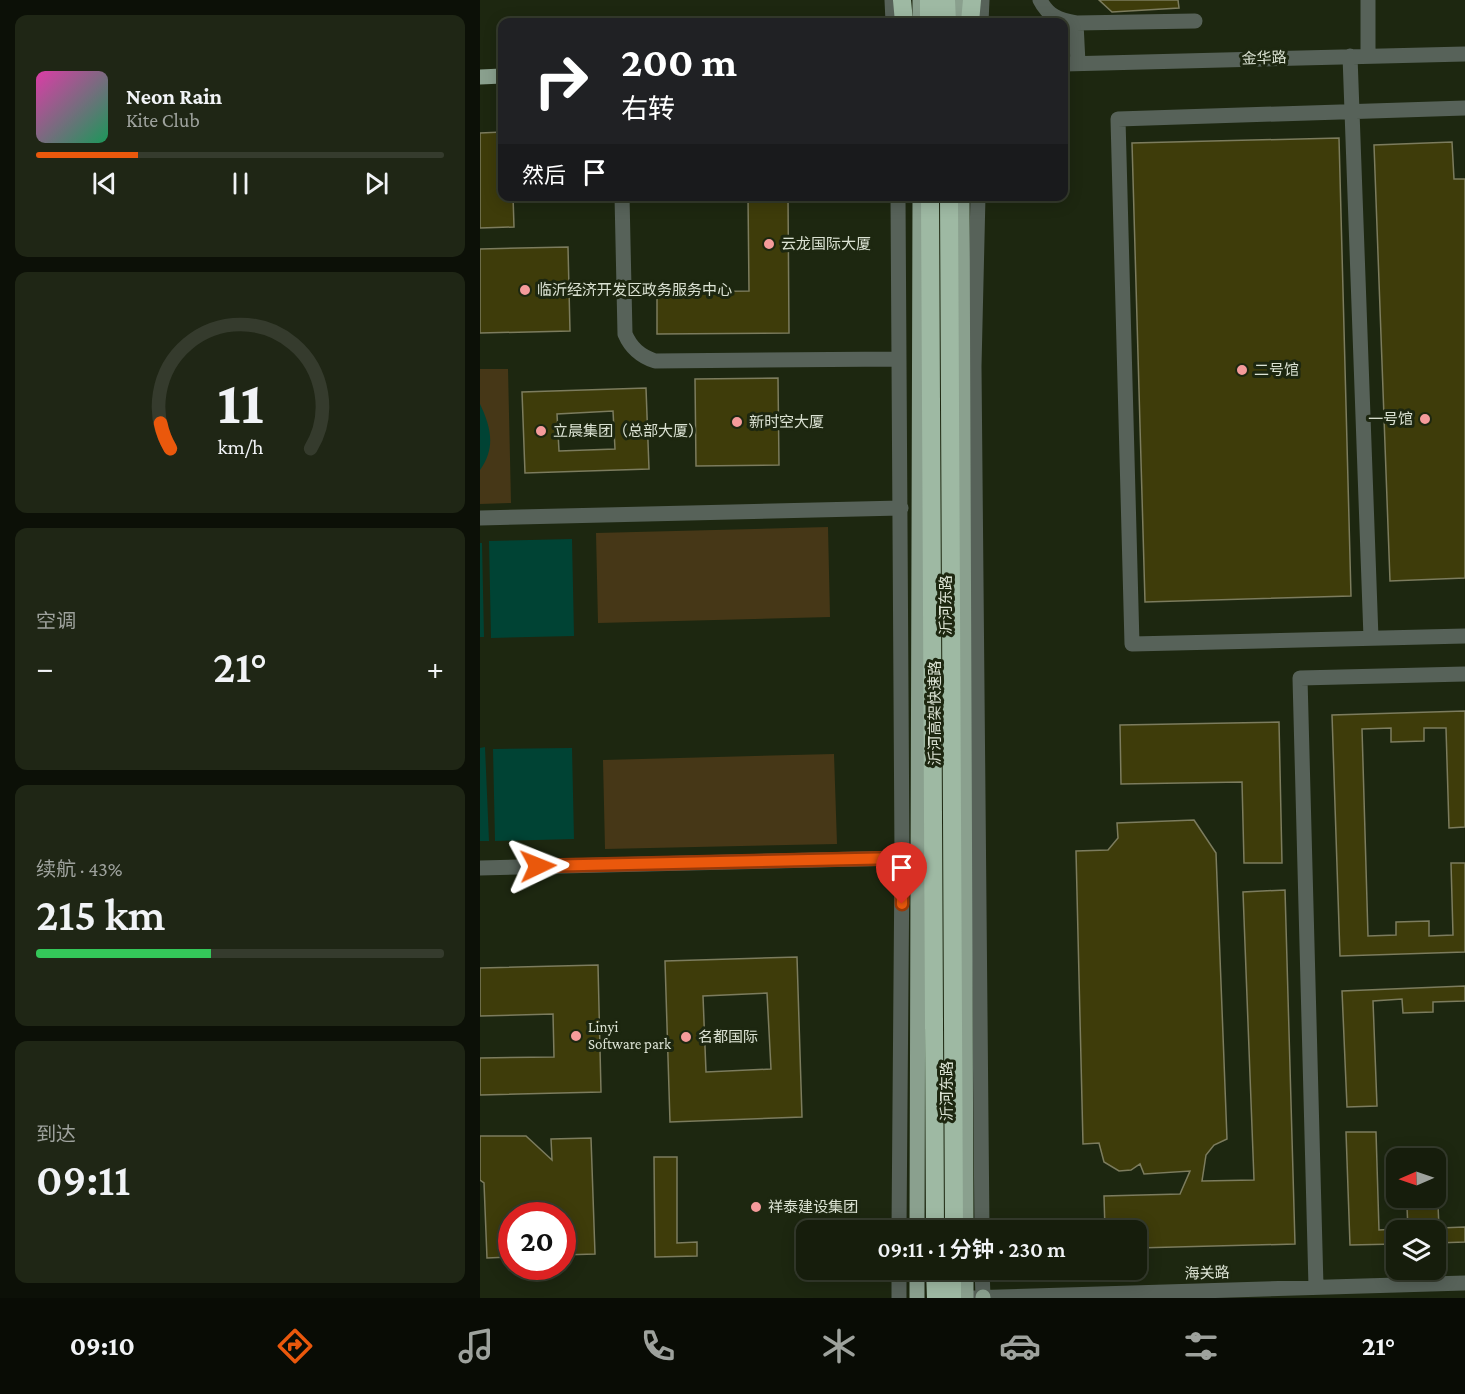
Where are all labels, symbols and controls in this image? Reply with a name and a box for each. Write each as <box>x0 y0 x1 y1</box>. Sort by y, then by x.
text: 200 m <box>621 38 737 85</box>
icon: right <box>522 42 600 120</box>
street label: 金华路 <box>1241 48 1287 67</box>
text: Neon Rain <box>126 84 222 109</box>
text: 右转 <box>621 94 675 124</box>
text: Kite Club <box>126 109 200 131</box>
icon: arrive <box>578 156 611 189</box>
text: 然后 <box>522 163 566 188</box>
icon: previous <box>88 167 121 200</box>
icon: pause <box>224 167 257 200</box>
icon: next <box>360 167 393 200</box>
place label: 云龙国际大厦 <box>781 235 871 252</box>
marker: 云龙国际大厦 <box>762 237 776 251</box>
place label: 临沂经济开发区政务服务中心 <box>537 281 732 298</box>
marker: 临沂经济开发区政务服务中心 <box>518 283 532 297</box>
place label: 二号馆 <box>1254 362 1299 378</box>
marker: 二号馆 <box>1235 363 1249 377</box>
text: 11 <box>217 368 263 437</box>
place label: 一号馆 <box>1368 411 1413 427</box>
marker: 一号馆 <box>1418 412 1432 426</box>
place label: 新时空大厦 <box>749 414 824 430</box>
marker: 新时空大厦 <box>730 415 744 429</box>
place label: 立晨集团（总部大厦） <box>553 423 703 439</box>
marker: 立晨集团（总部大厦） <box>534 424 548 438</box>
text: km/h <box>217 436 264 460</box>
street label: 沂河东路 <box>938 575 954 635</box>
text: 空调 <box>36 610 76 632</box>
text: 21° <box>213 642 267 692</box>
text: − <box>36 649 53 686</box>
text: + <box>427 649 444 686</box>
street label: 沂河高架快速路 <box>927 660 943 766</box>
position arrow <box>506 834 570 898</box>
pin <box>876 842 927 904</box>
icon: arrive <box>885 851 918 884</box>
text: 续航 · 43% <box>36 858 123 880</box>
text: 215 km <box>36 890 165 940</box>
place label: Linyi Software park <box>588 1019 672 1053</box>
marker: Linyi Software park <box>569 1029 583 1043</box>
place label: 名都国际 <box>698 1029 758 1045</box>
marker: 名都国际 <box>679 1030 693 1044</box>
street label: 沂河东路 <box>939 1061 955 1121</box>
text: 到达 <box>36 1123 76 1145</box>
north arrow <box>1386 1148 1446 1208</box>
map controls <box>1386 1148 1446 1280</box>
text: 09:11 <box>36 1155 130 1205</box>
place label: 祥泰建设集团 <box>768 1199 858 1215</box>
marker: 祥泰建设集团 <box>749 1200 763 1214</box>
speed limit sign: 20 <box>498 1202 576 1280</box>
button: layers <box>1386 1220 1446 1280</box>
text: 09:11 · 1 分钟 · 230 m <box>877 1237 1066 1262</box>
street label: 海关路 <box>1184 1264 1230 1282</box>
icon: directions <box>274 1325 316 1367</box>
icon: music <box>455 1325 497 1367</box>
icon: phone <box>637 1325 679 1367</box>
icon: climate <box>818 1325 860 1367</box>
icon: car <box>999 1325 1041 1367</box>
icon: filters <box>1180 1325 1222 1367</box>
text: 09:10 <box>70 1331 135 1361</box>
text: 21° <box>1362 1331 1395 1361</box>

